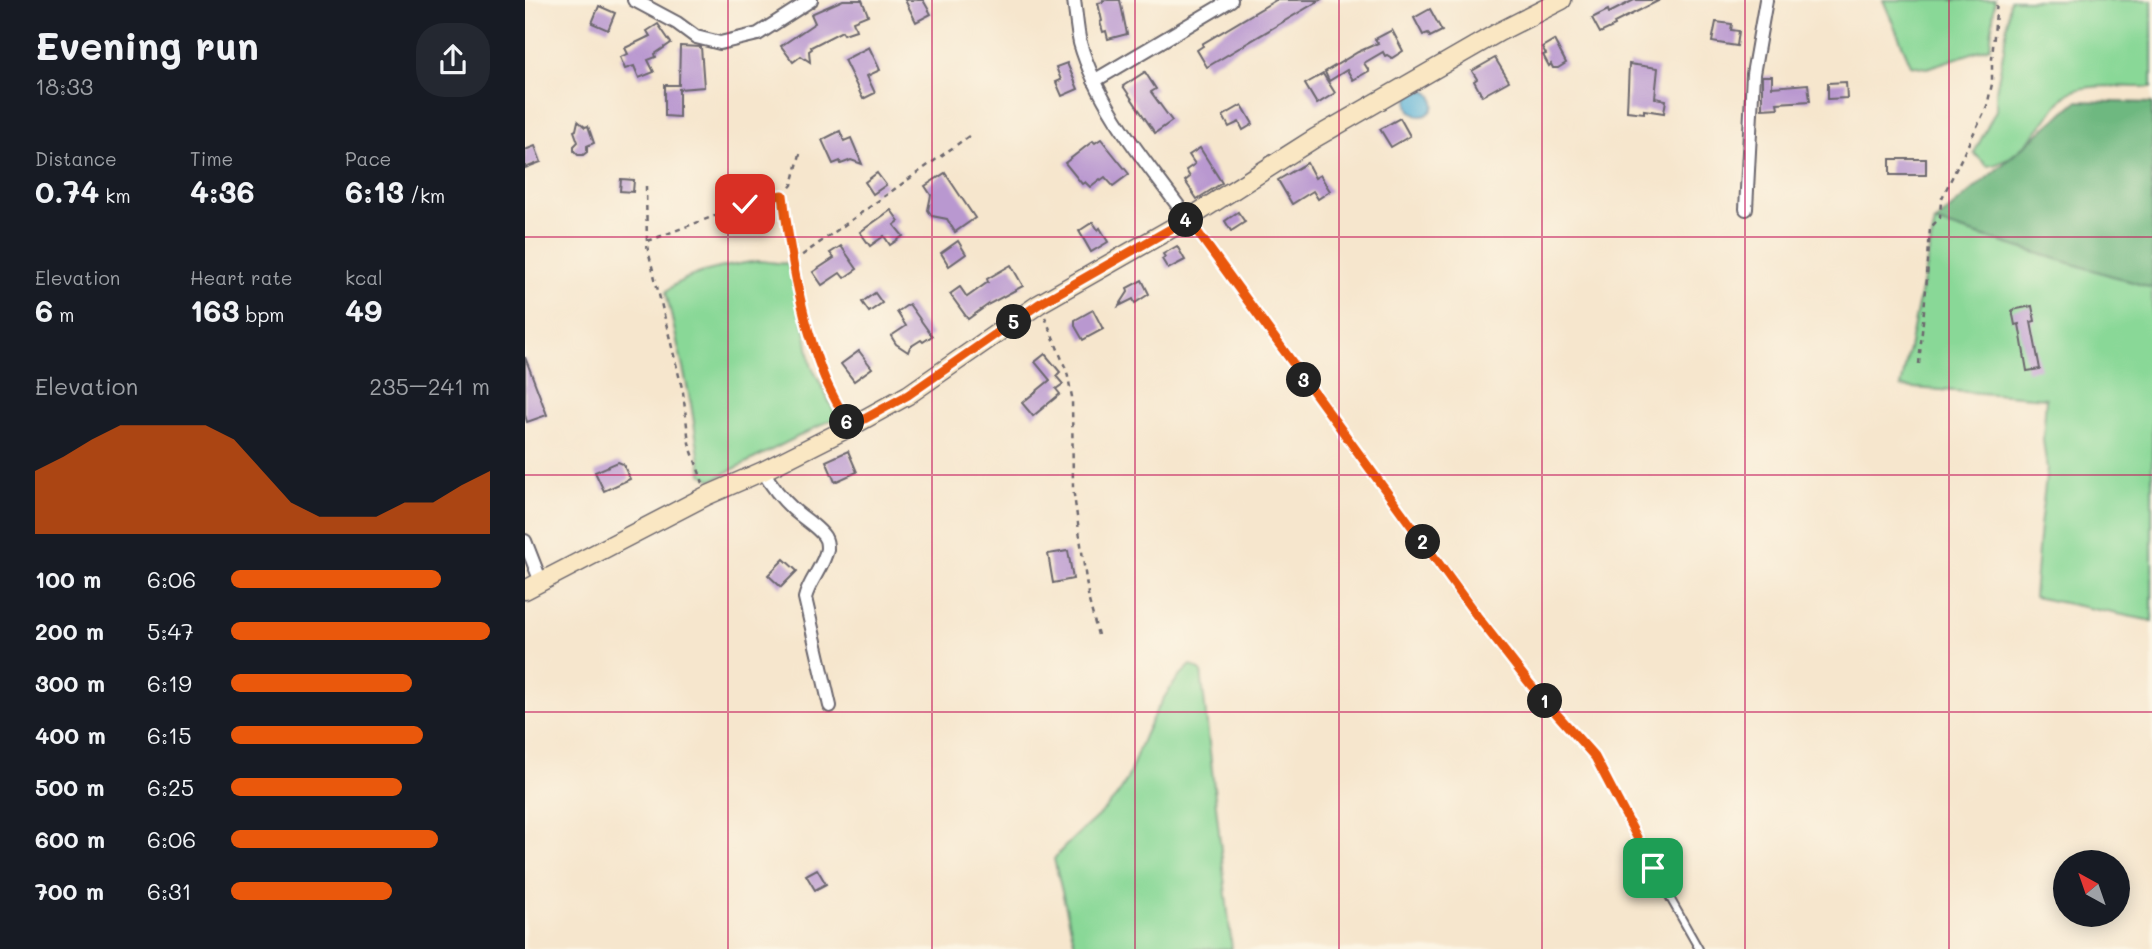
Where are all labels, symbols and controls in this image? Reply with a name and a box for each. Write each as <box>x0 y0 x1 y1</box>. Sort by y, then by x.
text: Evening run <box>35 20 259 70</box>
button: share <box>416 23 490 97</box>
text: 18:33 <box>35 71 93 101</box>
text: Distance <box>35 146 117 171</box>
text: Time <box>190 146 233 171</box>
text: Pace <box>345 146 391 171</box>
text: 0.74 <box>35 171 99 211</box>
text: 4:36 <box>190 171 255 211</box>
text: 6:13 <box>345 171 404 211</box>
pin <box>715 174 775 234</box>
text: km <box>99 183 131 208</box>
text: /km <box>404 183 445 208</box>
icon: check <box>726 185 764 223</box>
pin: 4 <box>1169 202 1203 238</box>
text: 4 <box>1179 207 1192 232</box>
text: Elevation <box>35 265 120 290</box>
text: Heart rate <box>190 265 293 290</box>
text: kcal <box>345 265 383 290</box>
text: 6 <box>35 290 53 330</box>
text: 163 <box>190 290 239 330</box>
text: 49 <box>345 290 382 330</box>
text: m <box>53 302 74 327</box>
text: bpm <box>239 302 285 327</box>
pin: 5 <box>997 304 1031 340</box>
text: 5 <box>1008 309 1019 334</box>
pin: 3 <box>1287 362 1321 398</box>
text: 3 <box>1298 367 1309 392</box>
text: Elevation <box>35 371 138 401</box>
text: 235–241 m <box>369 371 490 401</box>
pin: 6 <box>829 404 865 440</box>
text: 6 <box>841 409 852 434</box>
pin: 2 <box>1405 524 1441 560</box>
text: 2 <box>1417 529 1428 554</box>
text: 100 m <box>35 564 101 594</box>
text: 6:06 <box>147 564 196 594</box>
text: 200 m <box>35 616 104 646</box>
text: 5:47 <box>147 616 194 646</box>
text: 300 m <box>35 668 105 698</box>
text: 6:19 <box>147 668 192 698</box>
pin: 1 <box>1527 684 1563 718</box>
text: 1 <box>1540 688 1549 713</box>
text: 400 m <box>35 720 106 750</box>
text: 6:15 <box>147 720 192 750</box>
text: 500 m <box>35 772 105 802</box>
text: 6:25 <box>147 772 194 802</box>
text: 600 m <box>35 824 105 854</box>
text: 6:06 <box>147 824 196 854</box>
pin <box>1623 838 1683 898</box>
icon: arrive <box>1634 849 1672 887</box>
north arrow <box>2053 850 2130 928</box>
map controls <box>2053 850 2130 927</box>
text: 700 m <box>35 876 104 906</box>
text: 6:31 <box>147 876 192 906</box>

